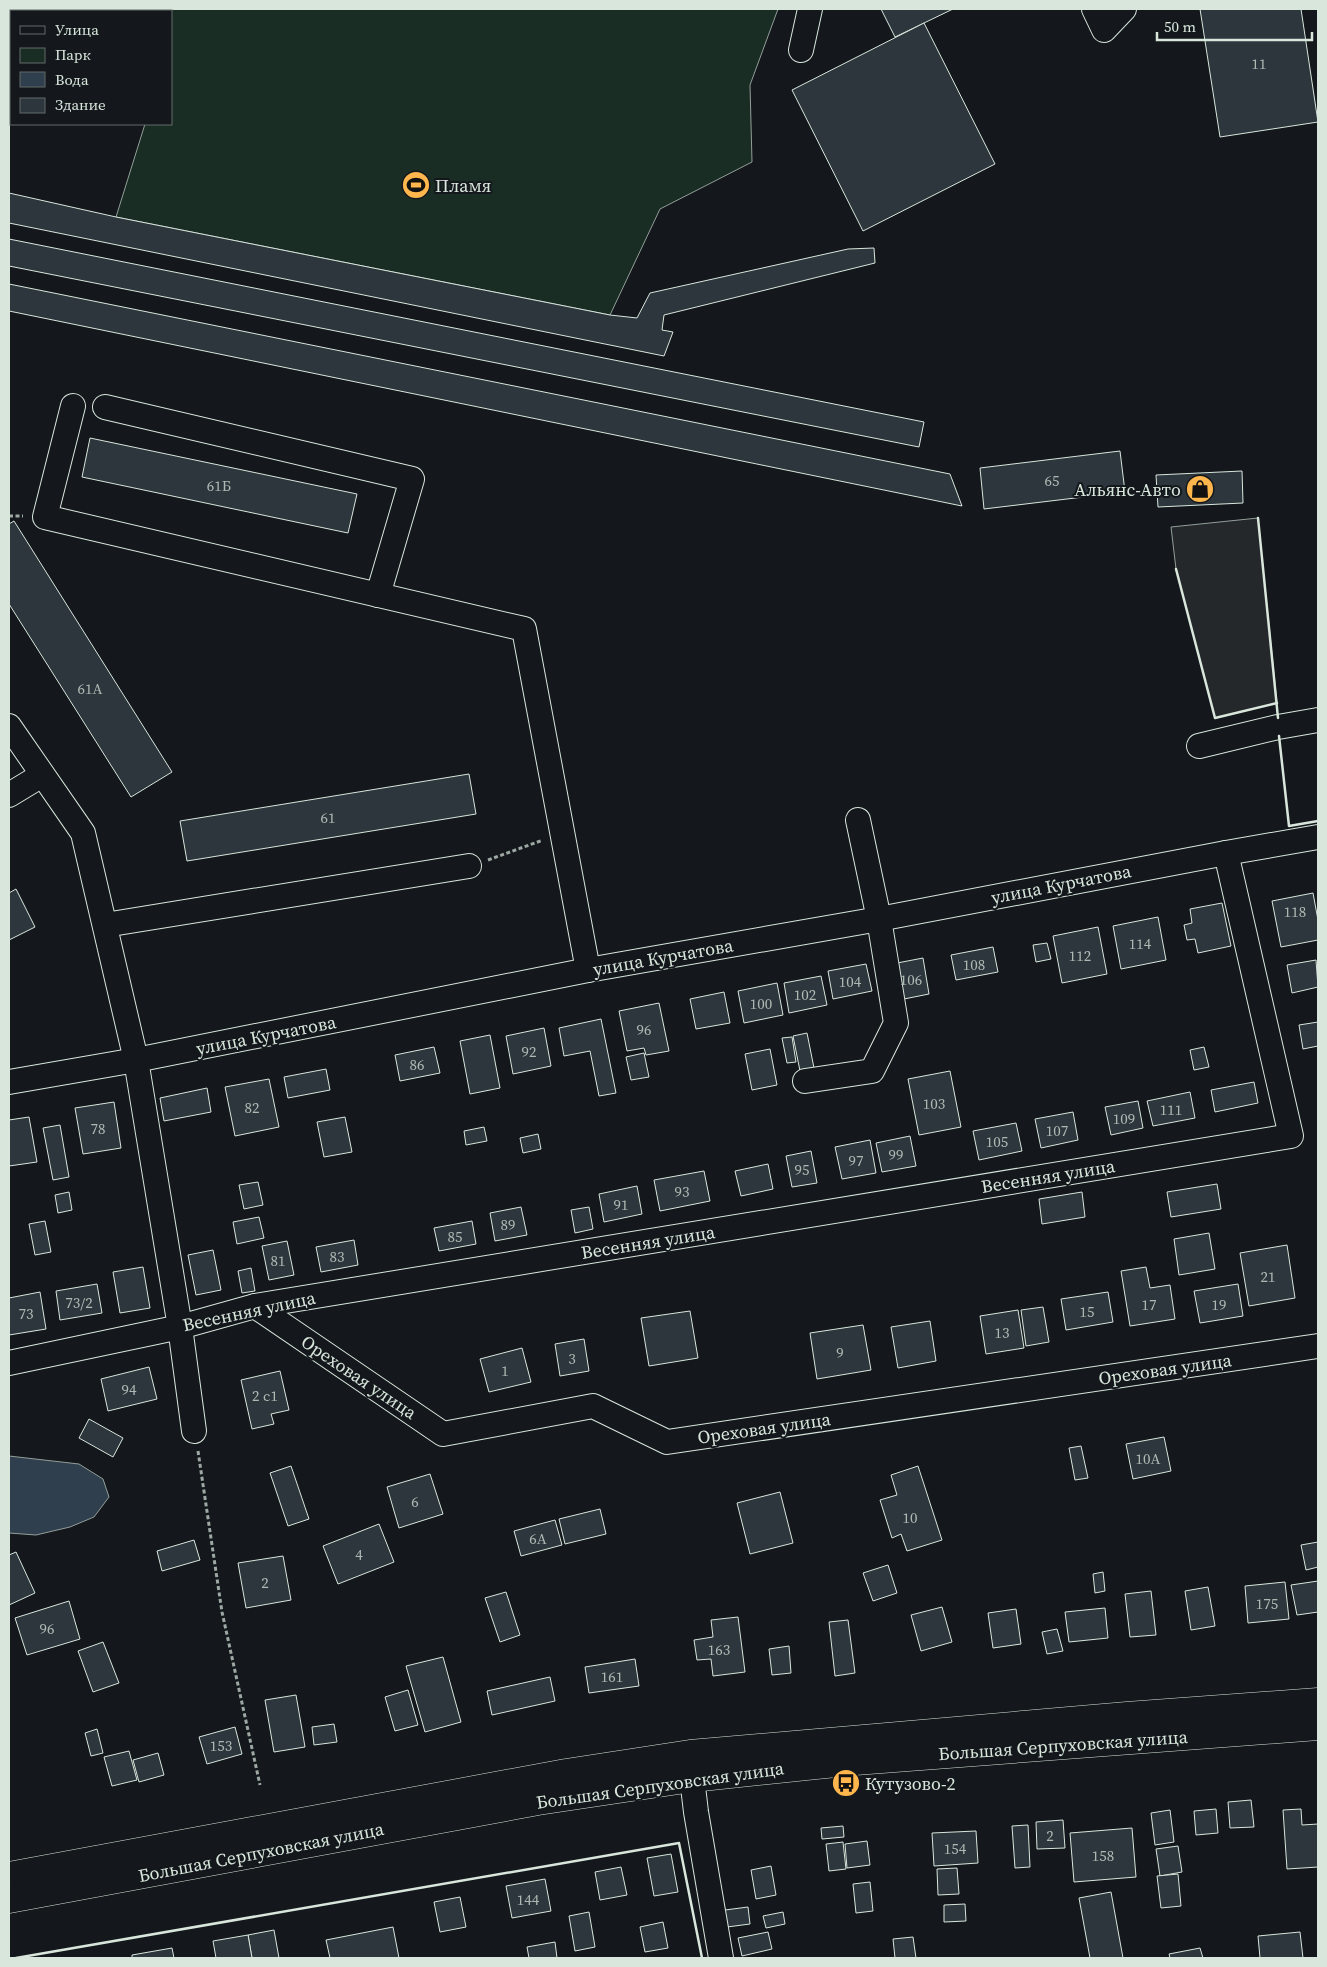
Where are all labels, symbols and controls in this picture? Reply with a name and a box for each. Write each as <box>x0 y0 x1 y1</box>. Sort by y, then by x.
legend <box>10 10 172 125</box>
scale bar <box>1157 10 1312 42</box>
text: 50 m <box>1164 16 1196 37</box>
text: Улица <box>55 19 99 40</box>
text: Парк <box>55 44 91 65</box>
house number: 11 <box>1251 53 1267 74</box>
text: Вода <box>55 69 89 90</box>
text: Здание <box>55 94 106 115</box>
sports icon: Пламя <box>401 170 431 200</box>
place label: Пламя <box>435 173 491 198</box>
house number: 65 <box>1044 470 1060 491</box>
shop icon: Альянс-Авто <box>1185 474 1215 504</box>
house number: 61Б <box>207 475 231 496</box>
place label: Альянс-Авто <box>1074 477 1181 502</box>
house number: 61А <box>78 678 103 699</box>
house number: 61 <box>320 807 336 828</box>
street label: улица Курчатова <box>989 858 1134 910</box>
house number: 118 <box>1284 901 1306 922</box>
street label: улица Курчатова <box>591 932 736 982</box>
house number: 114 <box>1129 933 1152 954</box>
house number: 112 <box>1069 945 1091 966</box>
house number: 108 <box>963 954 985 975</box>
house number: 106 <box>900 969 922 990</box>
house number: 104 <box>839 971 862 992</box>
house number: 102 <box>794 984 816 1005</box>
house number: 100 <box>750 993 772 1014</box>
street label: улица Курчатова <box>194 1009 339 1061</box>
house number: 96 <box>636 1019 652 1040</box>
house number: 92 <box>521 1041 537 1062</box>
house number: 86 <box>409 1054 425 1075</box>
house number: 103 <box>923 1093 945 1114</box>
house number: 82 <box>244 1097 260 1118</box>
house number: 111 <box>1160 1099 1182 1120</box>
house number: 109 <box>1113 1108 1135 1129</box>
house number: 78 <box>90 1118 106 1139</box>
house number: 107 <box>1046 1120 1068 1141</box>
house number: 105 <box>986 1131 1008 1152</box>
house number: 99 <box>888 1144 904 1165</box>
house number: 97 <box>848 1150 864 1171</box>
street label: Весенняя улица <box>979 1153 1118 1199</box>
house number: 95 <box>794 1159 810 1180</box>
house number: 93 <box>674 1181 690 1202</box>
house number: 91 <box>613 1194 629 1215</box>
house number: 89 <box>500 1214 516 1235</box>
street label: Весенняя улица <box>579 1219 718 1265</box>
house number: 85 <box>447 1226 463 1247</box>
house number: 83 <box>329 1246 345 1267</box>
house number: 81 <box>270 1250 286 1271</box>
house number: 21 <box>1260 1266 1276 1287</box>
street label: Весенняя улица <box>180 1285 319 1337</box>
house number: 73/2 <box>65 1292 93 1313</box>
house number: 17 <box>1141 1294 1157 1315</box>
house number: 19 <box>1211 1294 1227 1315</box>
house number: 15 <box>1079 1301 1095 1322</box>
house number: 73 <box>18 1303 34 1324</box>
house number: 13 <box>994 1322 1010 1343</box>
street label: Ореховая улица <box>296 1329 422 1425</box>
house number: 9 <box>836 1342 844 1363</box>
street label: Ореховая улица <box>1097 1347 1234 1391</box>
house number: 3 <box>568 1348 576 1369</box>
house number: 1 <box>501 1360 509 1381</box>
house number: 94 <box>121 1379 137 1400</box>
house number: 2 с1 <box>252 1385 278 1406</box>
street label: Ореховая улица <box>696 1406 833 1450</box>
house number: 10А <box>1136 1448 1161 1469</box>
house number: 6 <box>411 1491 419 1512</box>
house number: 10 <box>902 1507 918 1528</box>
house number: 6А <box>529 1528 547 1549</box>
house number: 4 <box>355 1544 363 1565</box>
house number: 2 <box>261 1572 269 1593</box>
house number: 175 <box>1256 1593 1278 1614</box>
house number: 96 <box>39 1618 55 1639</box>
house number: 163 <box>708 1639 730 1660</box>
house number: 161 <box>601 1666 623 1687</box>
street label: Большая Серпуховская улица <box>938 1724 1189 1766</box>
house number: 153 <box>210 1735 232 1756</box>
street label: Большая Серпуховская улица <box>535 1755 786 1815</box>
bus stop icon: Кутузово-2 <box>831 1768 861 1798</box>
place label: Кутузово-2 <box>865 1771 956 1796</box>
street label: Большая Серпуховская улица <box>136 1816 387 1888</box>
house number: 2 <box>1046 1825 1054 1846</box>
house number: 154 <box>944 1838 967 1859</box>
house number: 158 <box>1092 1845 1114 1866</box>
house number: 144 <box>517 1889 540 1910</box>

